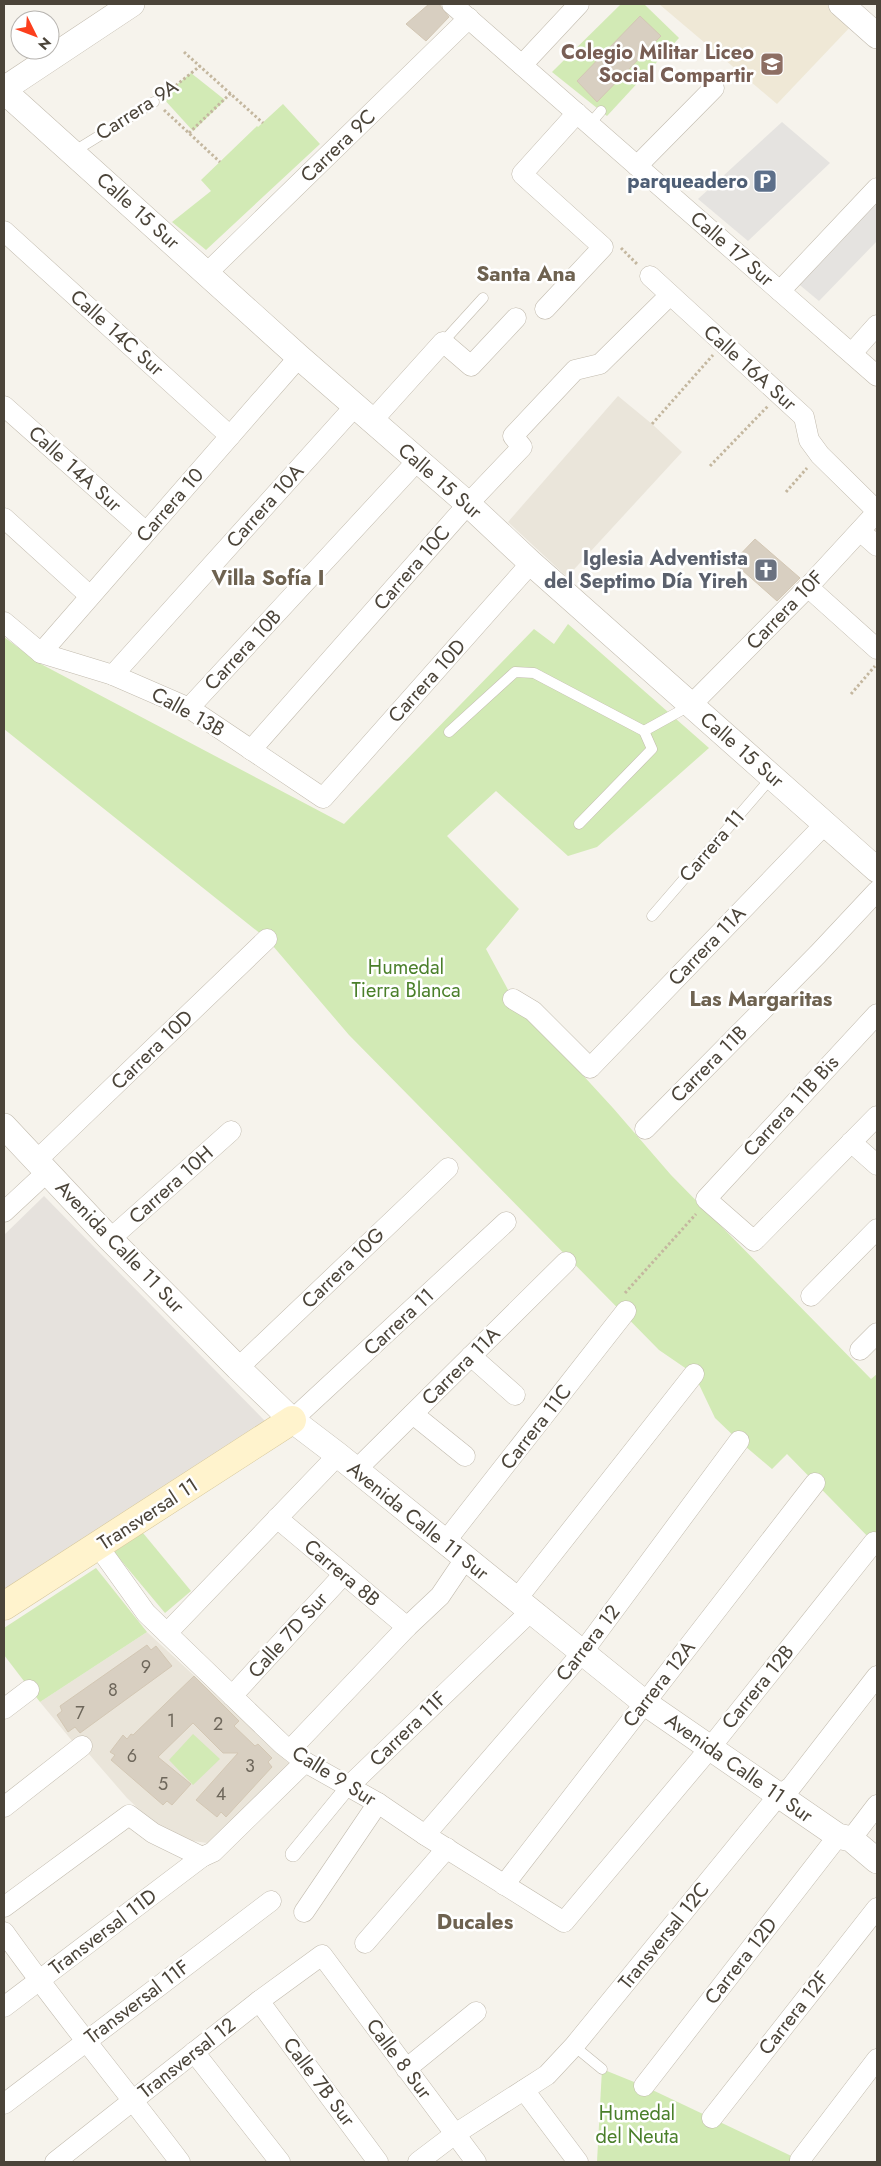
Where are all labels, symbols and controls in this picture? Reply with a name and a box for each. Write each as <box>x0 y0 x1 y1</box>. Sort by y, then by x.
north arrow <box>10 10 60 60</box>
text: N <box>34 33 56 55</box>
place label: Colegio Militar Liceo Social Compartir <box>561 38 755 90</box>
school or university icon: Colegio Militar Liceo Social Compartir <box>759 51 785 77</box>
street label: Carrera 9A <box>90 72 184 147</box>
street label: Carrera 9C <box>294 103 382 189</box>
street label: Calle 15 Sur <box>90 166 186 256</box>
place label: parqueadero <box>627 167 748 196</box>
parking icon: parqueadero <box>752 168 778 194</box>
street label: Calle 17 Sur <box>684 204 780 294</box>
district label: Santa Ana <box>476 259 576 289</box>
street label: Calle 14C Sur <box>64 283 170 383</box>
street label: Calle 16A Sur <box>697 318 803 418</box>
street label: Calle 14A Sur <box>22 419 128 519</box>
street label: Calle 15 Sur <box>391 436 489 526</box>
street label: Carrera 10A <box>220 457 311 554</box>
street label: Carrera 10 <box>129 461 211 549</box>
street label: Carrera 10C <box>367 519 457 617</box>
place label: Iglesia Adventista del Septimo Día Yireh <box>544 544 748 596</box>
church icon: Iglesia Adventista del Septimo Día Yireh <box>753 557 779 583</box>
district label: Villa Sofía I <box>210 563 325 593</box>
street label: Carrera 10F <box>740 564 830 656</box>
street label: Carrera 10B <box>198 603 288 697</box>
street label: Carrera 10D <box>381 633 473 729</box>
street label: Calle 13B <box>146 680 230 744</box>
street label: Calle 15 Sur <box>693 705 791 795</box>
street label: Carrera 11 <box>672 803 752 889</box>
street label: Carrera 11A <box>662 899 753 992</box>
park label: Humedal Tierra Blanca <box>351 953 461 1005</box>
district label: Las Margaritas <box>690 984 833 1014</box>
street label: Carrera 10D <box>104 1003 200 1097</box>
street label: Carrera 11B <box>664 1019 754 1109</box>
street label: Carrera 11B Bis <box>736 1049 846 1163</box>
street label: Carrera 10H <box>122 1139 220 1231</box>
street label: Avenida Calle 11 Sur <box>49 1174 191 1320</box>
street label: Carrera 10G <box>295 1221 391 1315</box>
street label: Carrera 11 <box>357 1282 441 1362</box>
street label: Carrera 11A <box>415 1320 507 1412</box>
street label: Carrera 11C <box>493 1378 579 1476</box>
street label: Avenida Calle 11 Sur <box>341 1455 495 1587</box>
street label: Transversal 11 <box>92 1471 204 1557</box>
street label: Carrera 8B <box>298 1532 386 1614</box>
street label: Calle 7D Sur <box>241 1585 335 1685</box>
street label: Carrera 12 <box>549 1599 627 1687</box>
street label: Carrera 12A <box>616 1634 703 1734</box>
street label: Carrera 12B <box>715 1639 801 1735</box>
house number: 9 <box>141 1654 151 1680</box>
house number: 8 <box>108 1677 118 1703</box>
street label: Carrera 11F <box>363 1685 453 1773</box>
house number: 7 <box>75 1700 85 1726</box>
street label: Avenida Calle 11 Sur <box>659 1706 819 1830</box>
house number: 1 <box>167 1708 175 1734</box>
house number: 2 <box>213 1711 223 1737</box>
street label: Calle 9 Sur <box>286 1739 382 1813</box>
house number: 6 <box>127 1743 137 1769</box>
house number: 3 <box>245 1753 255 1779</box>
house number: 5 <box>158 1771 168 1797</box>
house number: 4 <box>216 1781 226 1807</box>
street label: Transversal 12C <box>612 1876 716 1996</box>
street label: Transversal 11D <box>43 1882 163 1982</box>
district label: Ducales <box>437 1907 514 1937</box>
street label: Carrera 12D <box>698 1911 784 2011</box>
street label: Transversal 11F <box>79 1953 195 2051</box>
street label: Carrera 12F <box>752 1965 836 2061</box>
street label: Transversal 12 <box>132 2011 242 2105</box>
street label: Calle 8 Sur <box>359 2013 439 2105</box>
street label: Calle 7B Sur <box>276 2031 362 2133</box>
park label: Humedal del Neuta <box>595 2099 679 2151</box>

